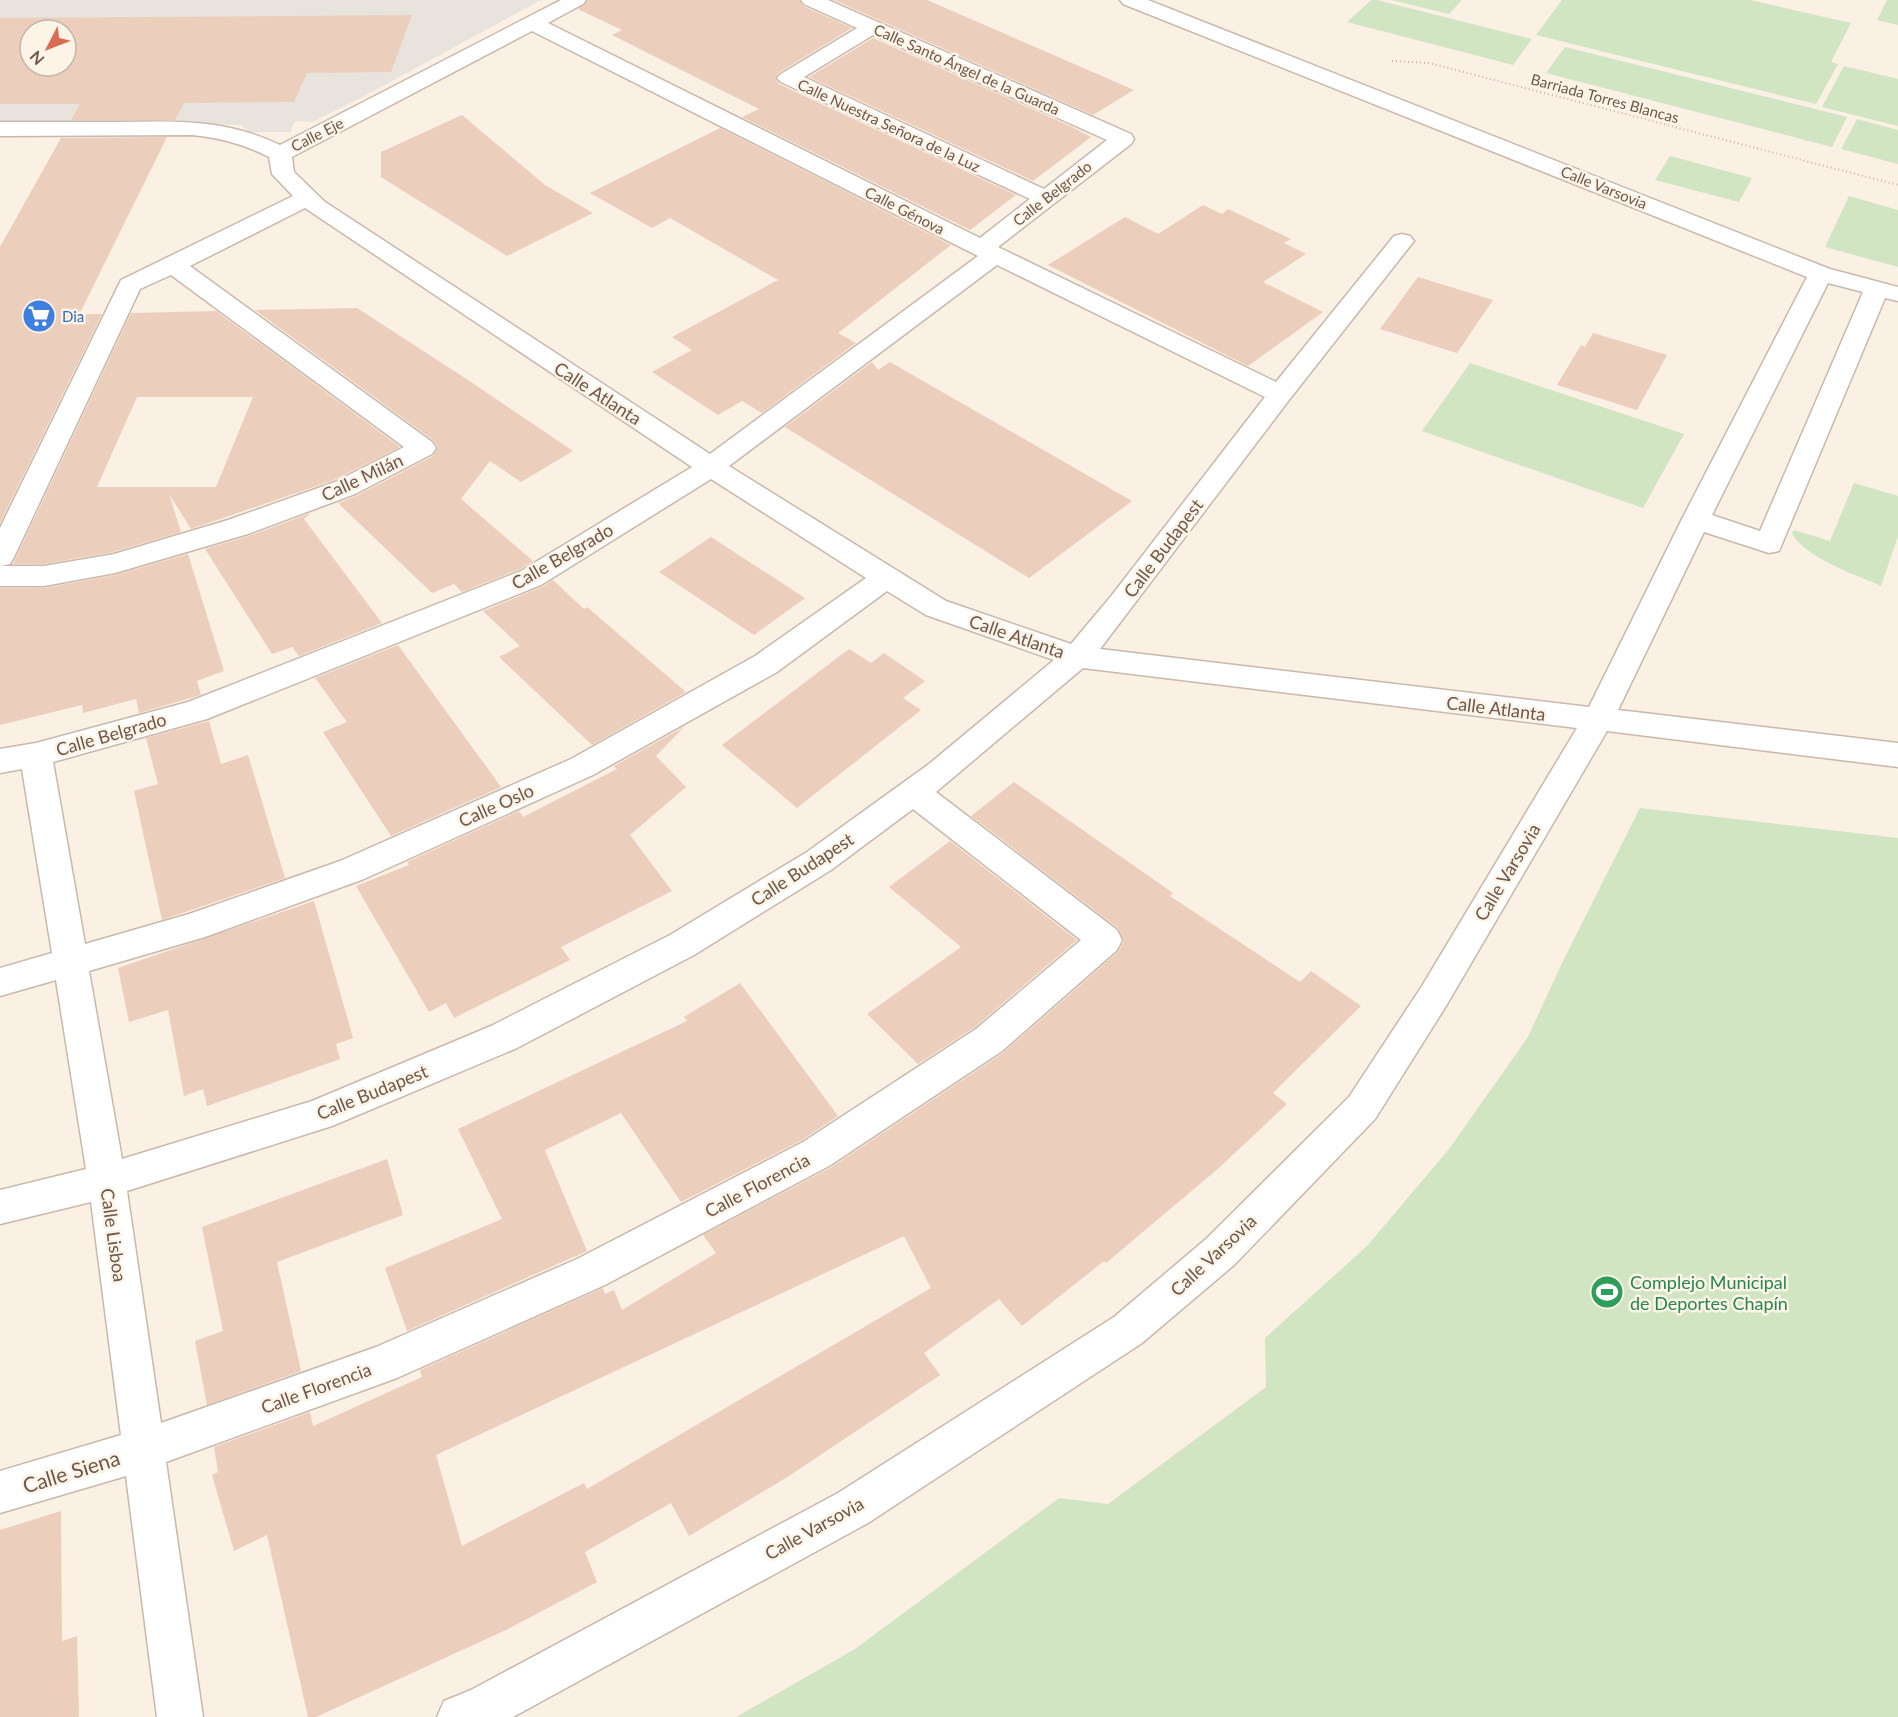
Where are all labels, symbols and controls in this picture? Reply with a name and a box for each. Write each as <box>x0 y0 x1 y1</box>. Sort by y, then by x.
north arrow <box>18 18 78 78</box>
street label: Calle Santo Ángel de la Guarda <box>871 20 1063 118</box>
text: N <box>25 47 48 69</box>
street label: Barriada Torres Blancas <box>1529 70 1681 126</box>
street label: Calle Nuestra Señora de la Luz <box>795 75 983 175</box>
street label: Calle Eje <box>288 113 346 155</box>
street label: Calle Belgrado <box>1009 157 1095 229</box>
street label: Calle Varsovia <box>1558 162 1650 212</box>
street label: Calle Génova <box>862 182 948 238</box>
supermarket icon: Dia <box>21 298 57 334</box>
place label: Dia <box>62 307 84 325</box>
street label: Calle Atlanta <box>550 357 646 429</box>
street label: Calle Milán <box>318 448 406 506</box>
street label: Calle Budapest <box>1119 494 1208 602</box>
street label: Calle Belgrado <box>507 518 617 594</box>
street label: Calle Atlanta <box>966 609 1068 663</box>
street label: Calle Atlanta <box>1445 691 1547 725</box>
street label: Calle Belgrado <box>53 708 169 760</box>
street label: Calle Oslo <box>455 779 537 831</box>
street label: Calle Varsovia <box>1469 819 1545 925</box>
street label: Calle Budapest <box>747 827 858 910</box>
street label: Calle Budapest <box>313 1060 431 1124</box>
street label: Calle Florencia <box>701 1148 813 1222</box>
street label: Calle Lisboa <box>97 1187 131 1283</box>
street label: Calle Varsovia <box>1165 1210 1261 1300</box>
place label: Complejo Municipal de Deportes Chapín <box>1630 1271 1788 1314</box>
sports icon: Complejo Municipal de Deportes Chapín <box>1589 1274 1625 1310</box>
street label: Calle Florencia <box>258 1358 374 1418</box>
street label: Calle Siena <box>19 1444 123 1498</box>
street label: Calle Varsovia <box>761 1492 867 1564</box>

